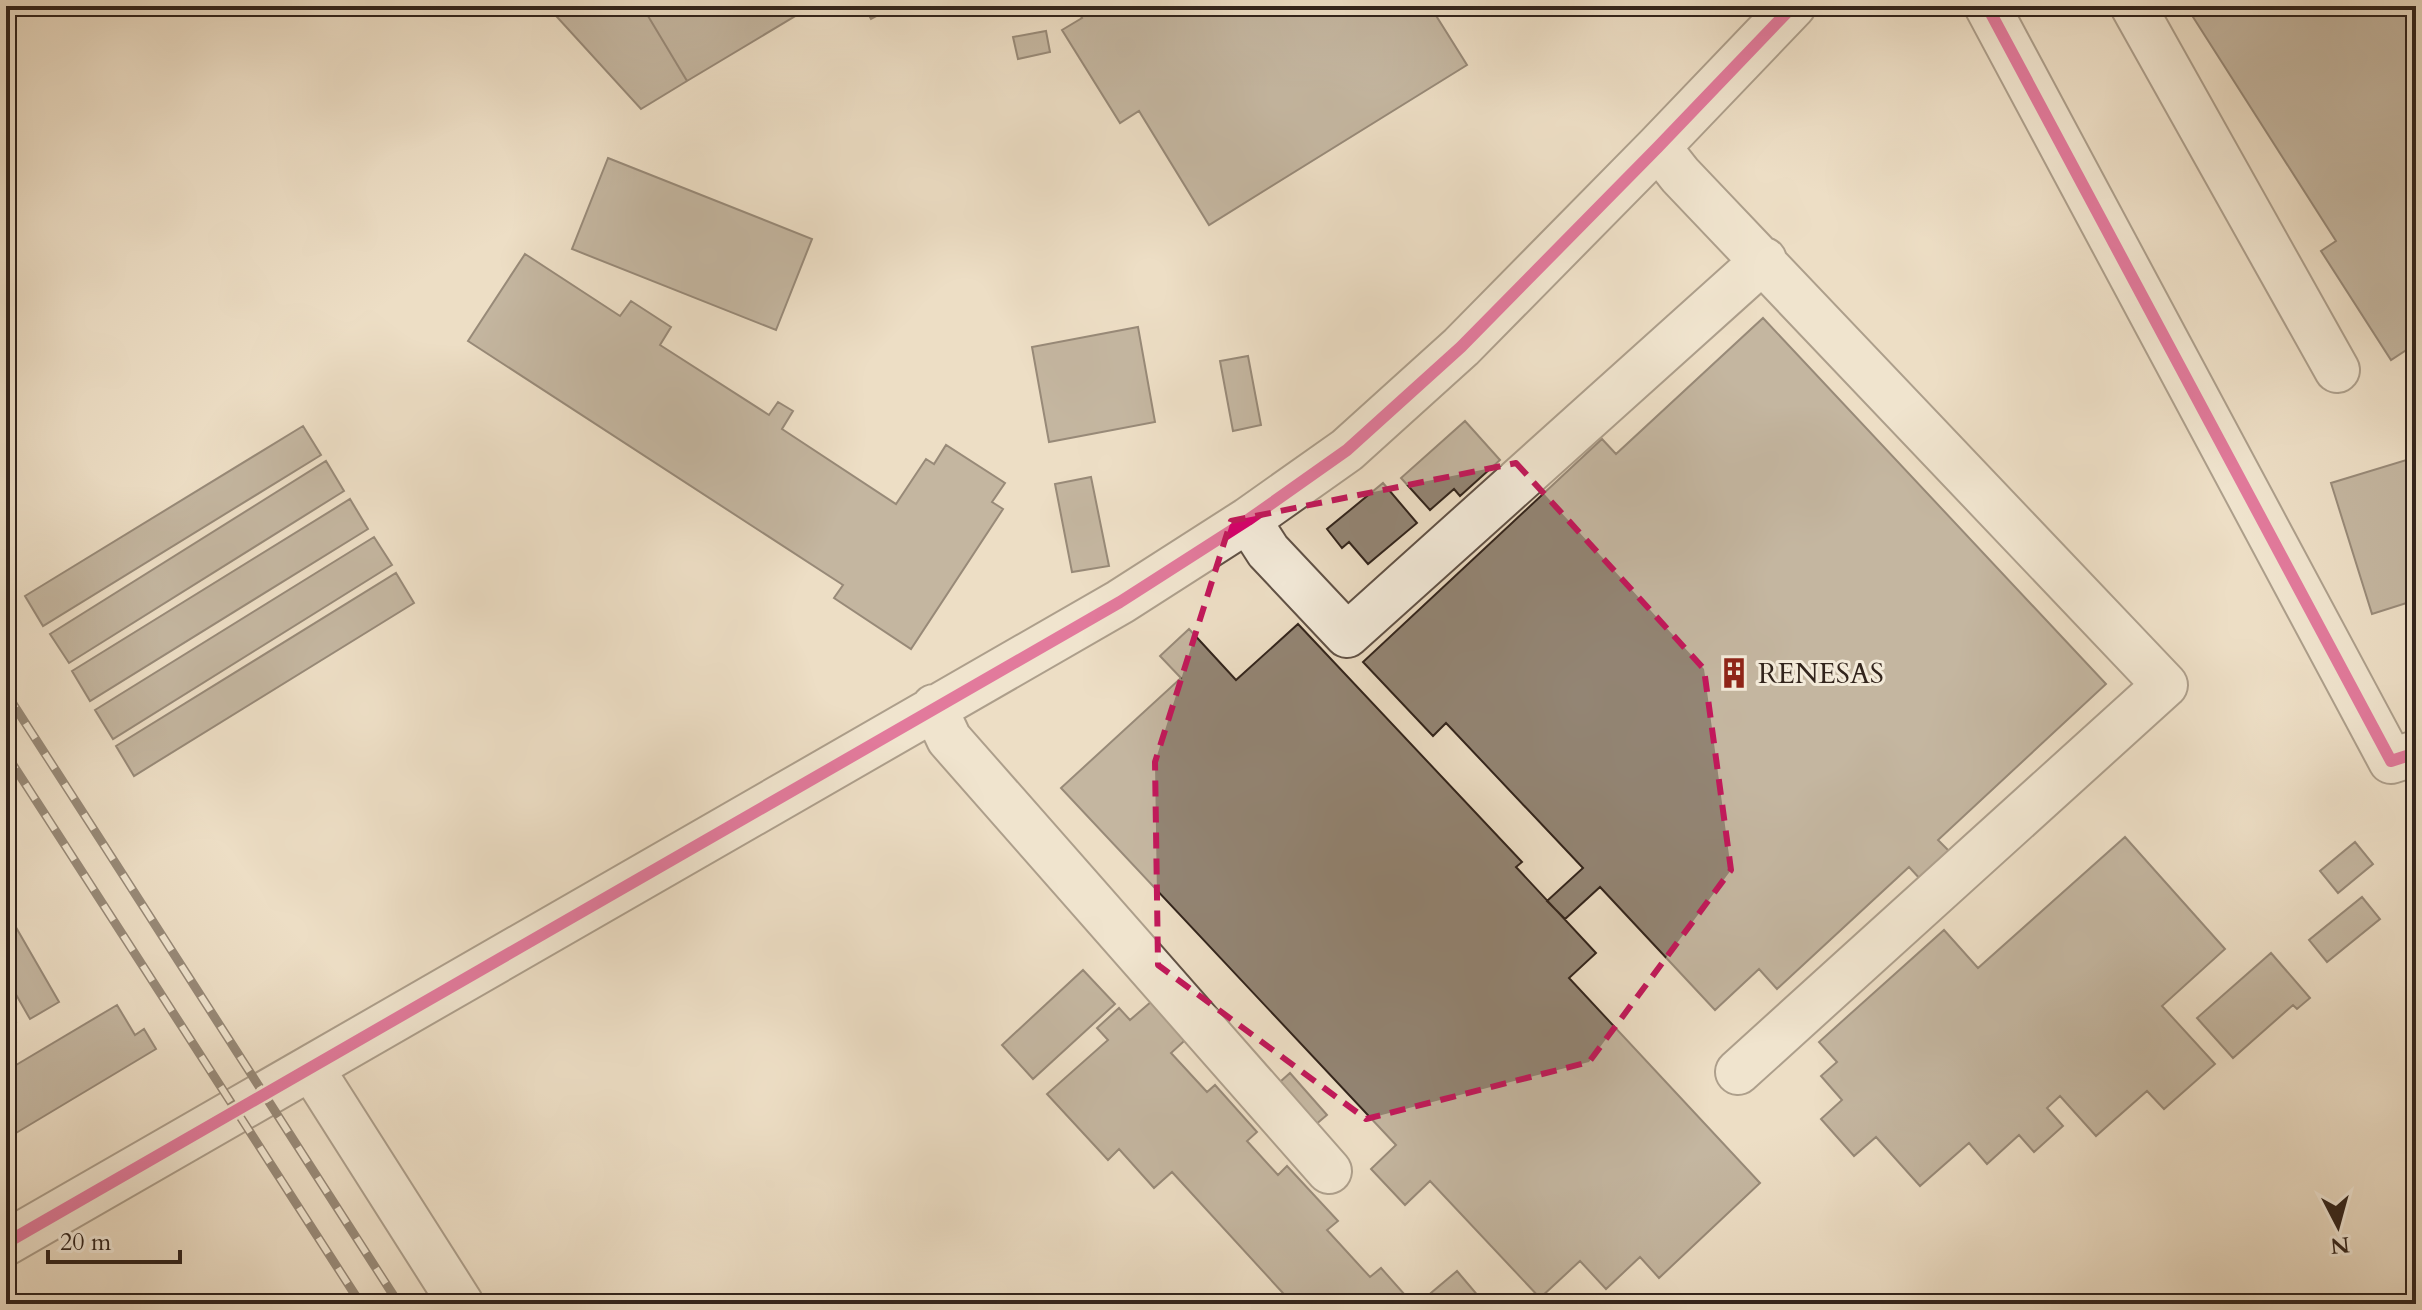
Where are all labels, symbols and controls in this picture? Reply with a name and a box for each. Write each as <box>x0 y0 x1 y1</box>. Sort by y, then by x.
place label: RENESAS <box>1758 655 1884 693</box>
building icon: RENESAS <box>1717 656 1751 690</box>
north arrow <box>2298 1186 2378 1266</box>
scale bar <box>48 1214 180 1264</box>
text: 20 m <box>60 1226 112 1259</box>
text: N <box>2329 1229 2351 1261</box>

